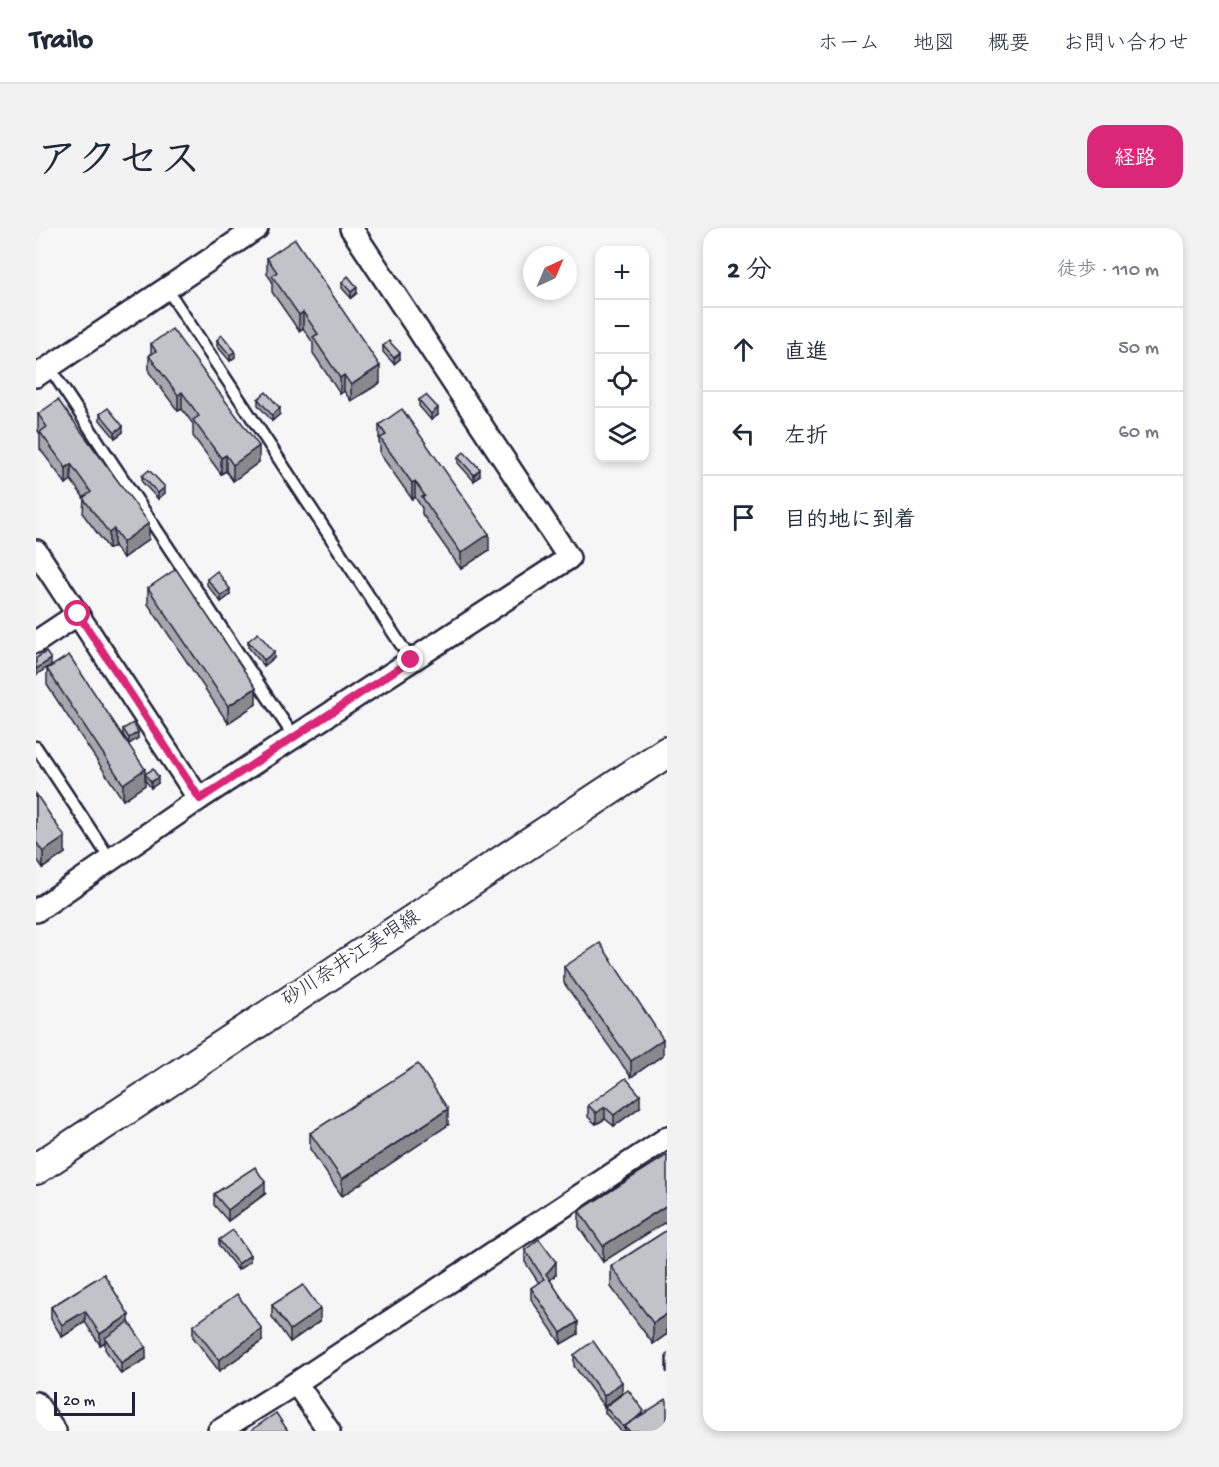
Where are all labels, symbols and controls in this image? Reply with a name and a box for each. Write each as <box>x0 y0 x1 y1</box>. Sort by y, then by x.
text: Trailo <box>30 25 93 58</box>
text: ホーム <box>818 33 880 58</box>
text: 地図 <box>913 33 955 58</box>
text: 概要 <box>988 33 1030 58</box>
text: お問い合わせ <box>1063 33 1189 58</box>
button: 経路 <box>1087 125 1183 188</box>
text: アクセス <box>36 140 201 189</box>
north arrow <box>523 246 577 300</box>
map controls <box>595 246 649 462</box>
button: + <box>595 246 649 300</box>
text: 2 分 <box>727 257 772 288</box>
text: 徒歩 · 110 m <box>1057 260 1159 283</box>
button: − <box>595 300 649 354</box>
icon: ahead <box>727 333 760 366</box>
text: 50 m <box>1118 338 1159 361</box>
text: 直進 <box>784 341 828 367</box>
button: locate <box>595 354 649 408</box>
button: layers <box>595 408 649 462</box>
icon: left <box>727 417 760 450</box>
text: 60 m <box>1119 422 1159 445</box>
text: 左折 <box>784 425 828 451</box>
icon: arrive <box>727 501 760 534</box>
text: 目的地に到着 <box>784 509 916 535</box>
route start <box>64 600 90 626</box>
route end <box>397 646 423 672</box>
street label: 砂川奈井江美唄線 <box>278 905 425 1013</box>
scale bar <box>54 1389 135 1416</box>
text: 20 m <box>63 1393 95 1412</box>

